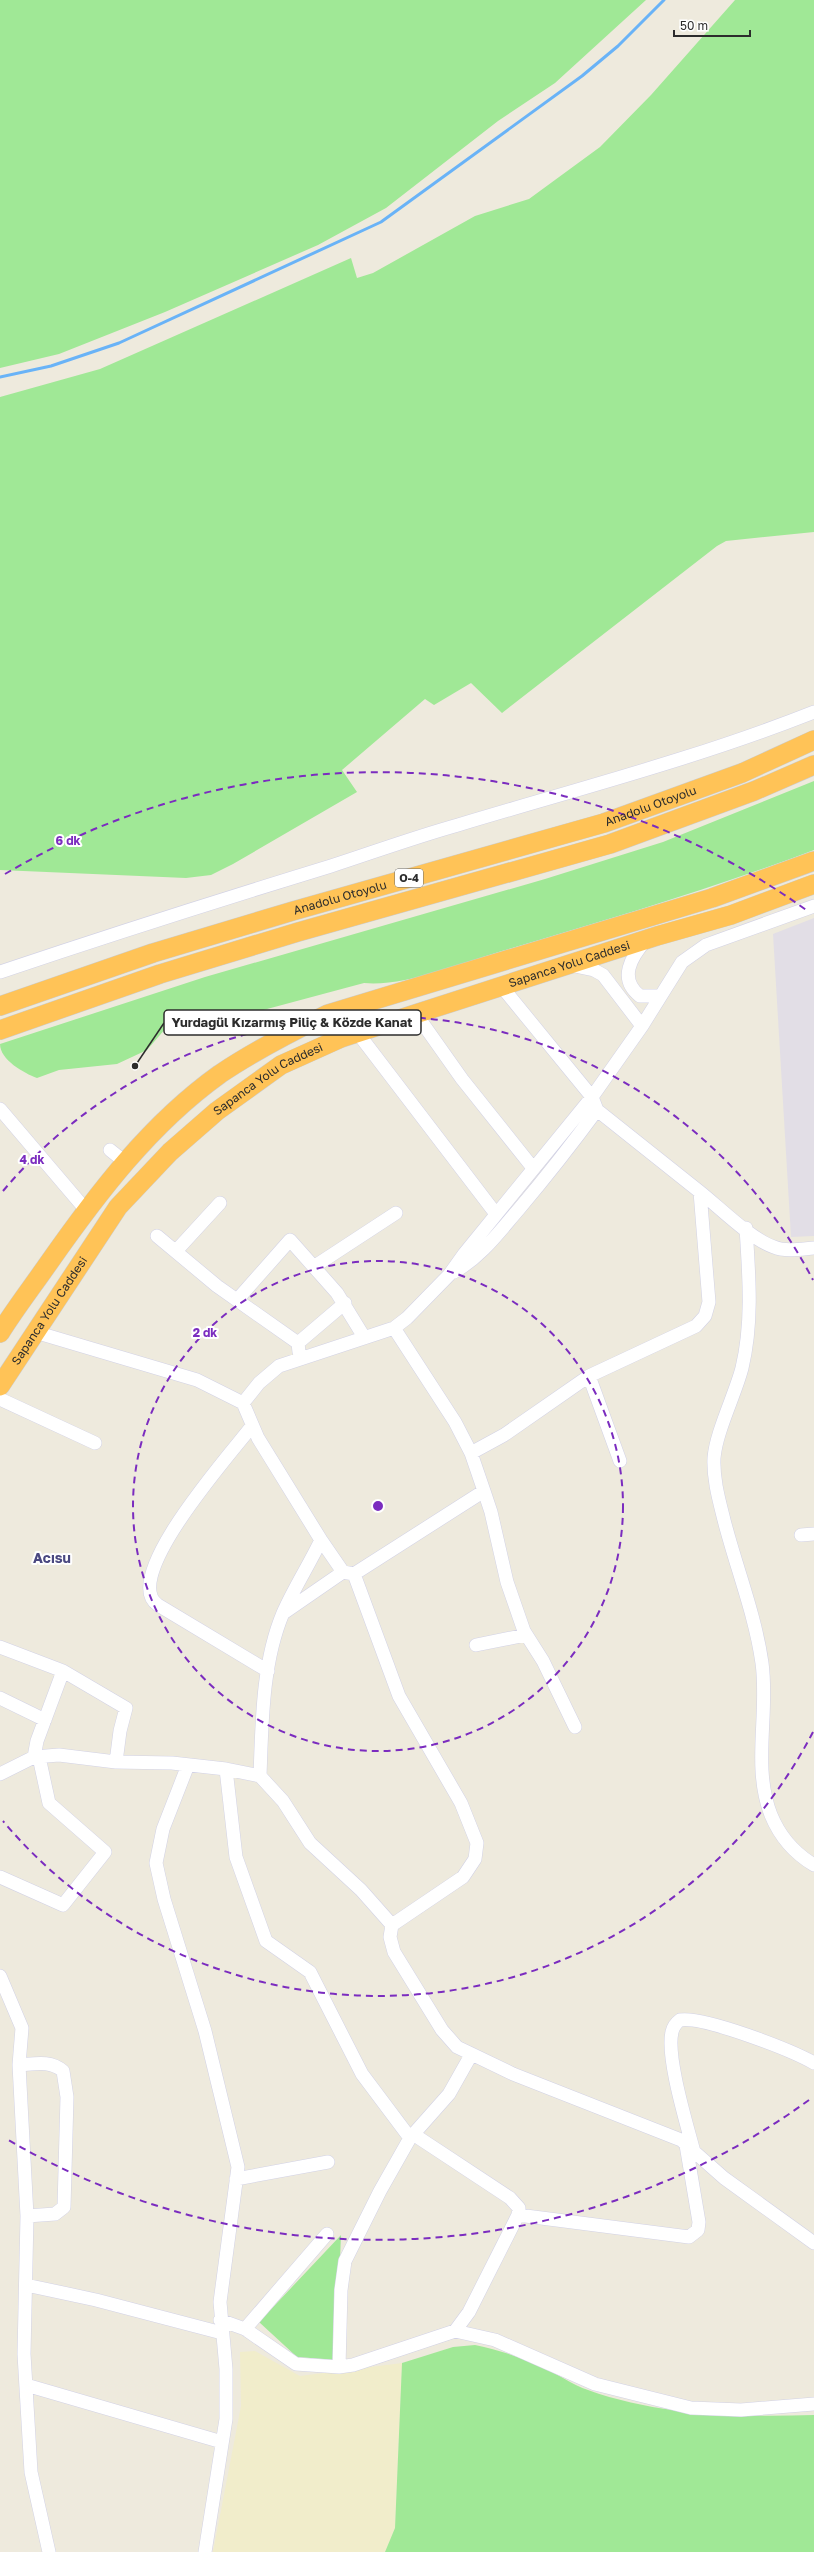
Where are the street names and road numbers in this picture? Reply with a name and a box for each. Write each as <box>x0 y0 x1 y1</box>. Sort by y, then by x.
street label: Anadolu Otoyolu <box>603 782 698 829</box>
road number: O-4 <box>395 869 423 887</box>
street label: Anadolu Otoyolu <box>292 877 388 918</box>
street label: Sapanca Yolu Caddesi <box>507 937 632 990</box>
street label: Sapanca Yolu Caddesi <box>210 1039 325 1118</box>
street label: Sapanca Yolu Caddesi <box>8 1254 90 1368</box>

